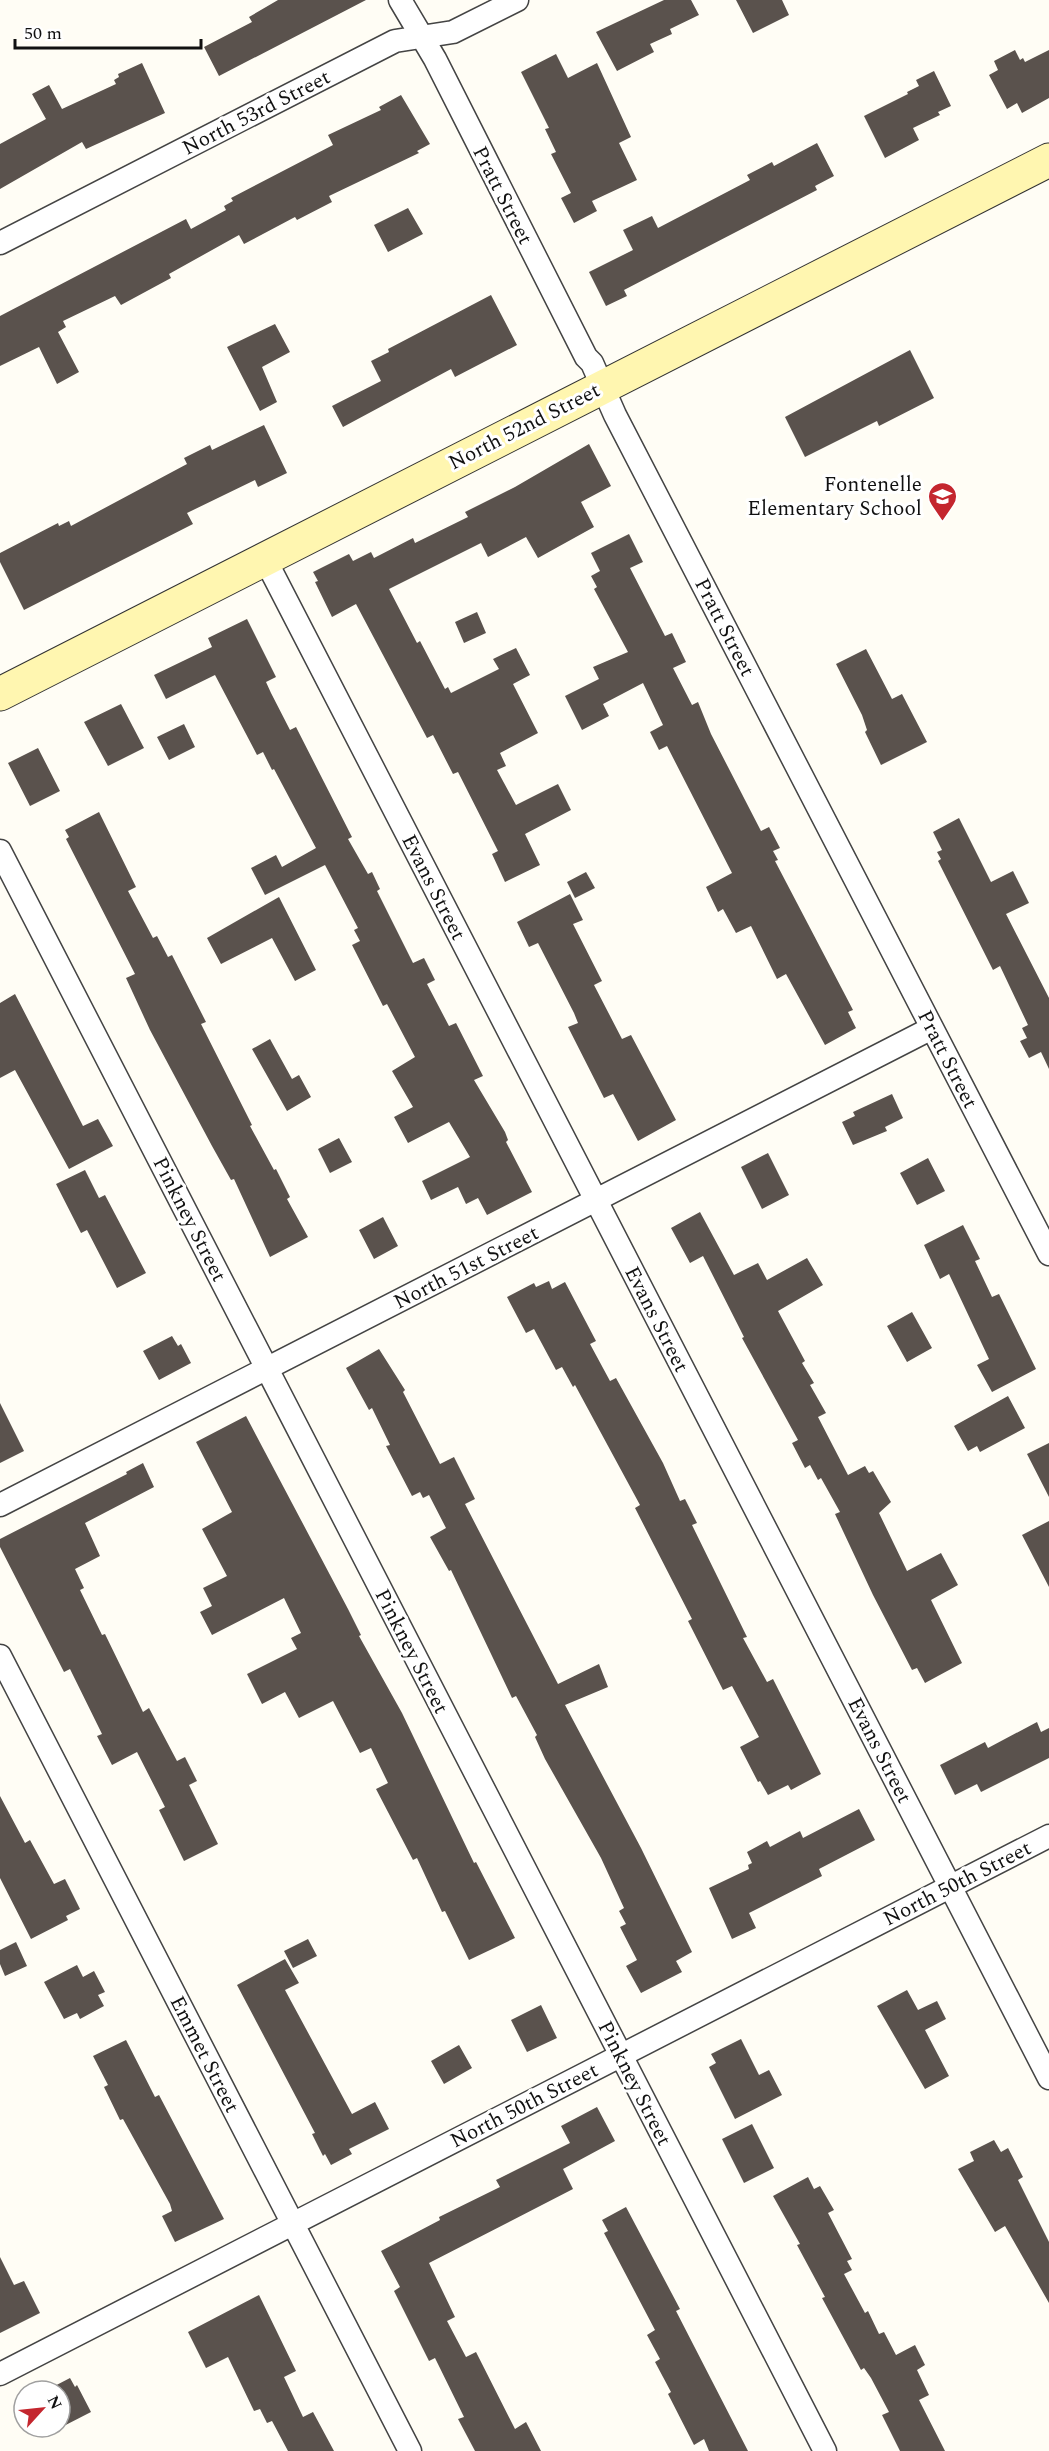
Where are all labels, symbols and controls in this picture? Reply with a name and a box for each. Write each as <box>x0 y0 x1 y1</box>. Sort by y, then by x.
scale bar <box>15 12 201 50</box>
text: 50 m <box>24 20 62 47</box>
street label: North 53rd Street <box>177 62 336 164</box>
street label: Pratt Street <box>464 140 541 250</box>
street label: North 52nd Street <box>443 375 606 479</box>
place label: Fontenelle Elementary School <box>747 469 922 525</box>
school or university icon: Fontenelle Elementary School <box>927 480 959 522</box>
street label: Pratt Street <box>686 572 763 682</box>
street label: Evans Street <box>393 829 474 946</box>
street label: Pratt Street <box>909 1004 986 1114</box>
street label: Pinkney Street <box>144 1151 234 1288</box>
street label: North 51st Street <box>388 1218 545 1318</box>
street label: Evans Street <box>616 1261 697 1378</box>
street label: Pinkney Street <box>366 1583 456 1720</box>
street label: Evans Street <box>839 1692 920 1809</box>
street label: North 50th Street <box>878 1833 1037 1935</box>
street label: Emmet Street <box>161 1990 247 2119</box>
street label: Pinkney Street <box>589 2015 679 2152</box>
street label: North 50th Street <box>445 2055 604 2157</box>
north arrow <box>12 2379 72 2439</box>
text: N <box>41 2391 68 2414</box>

